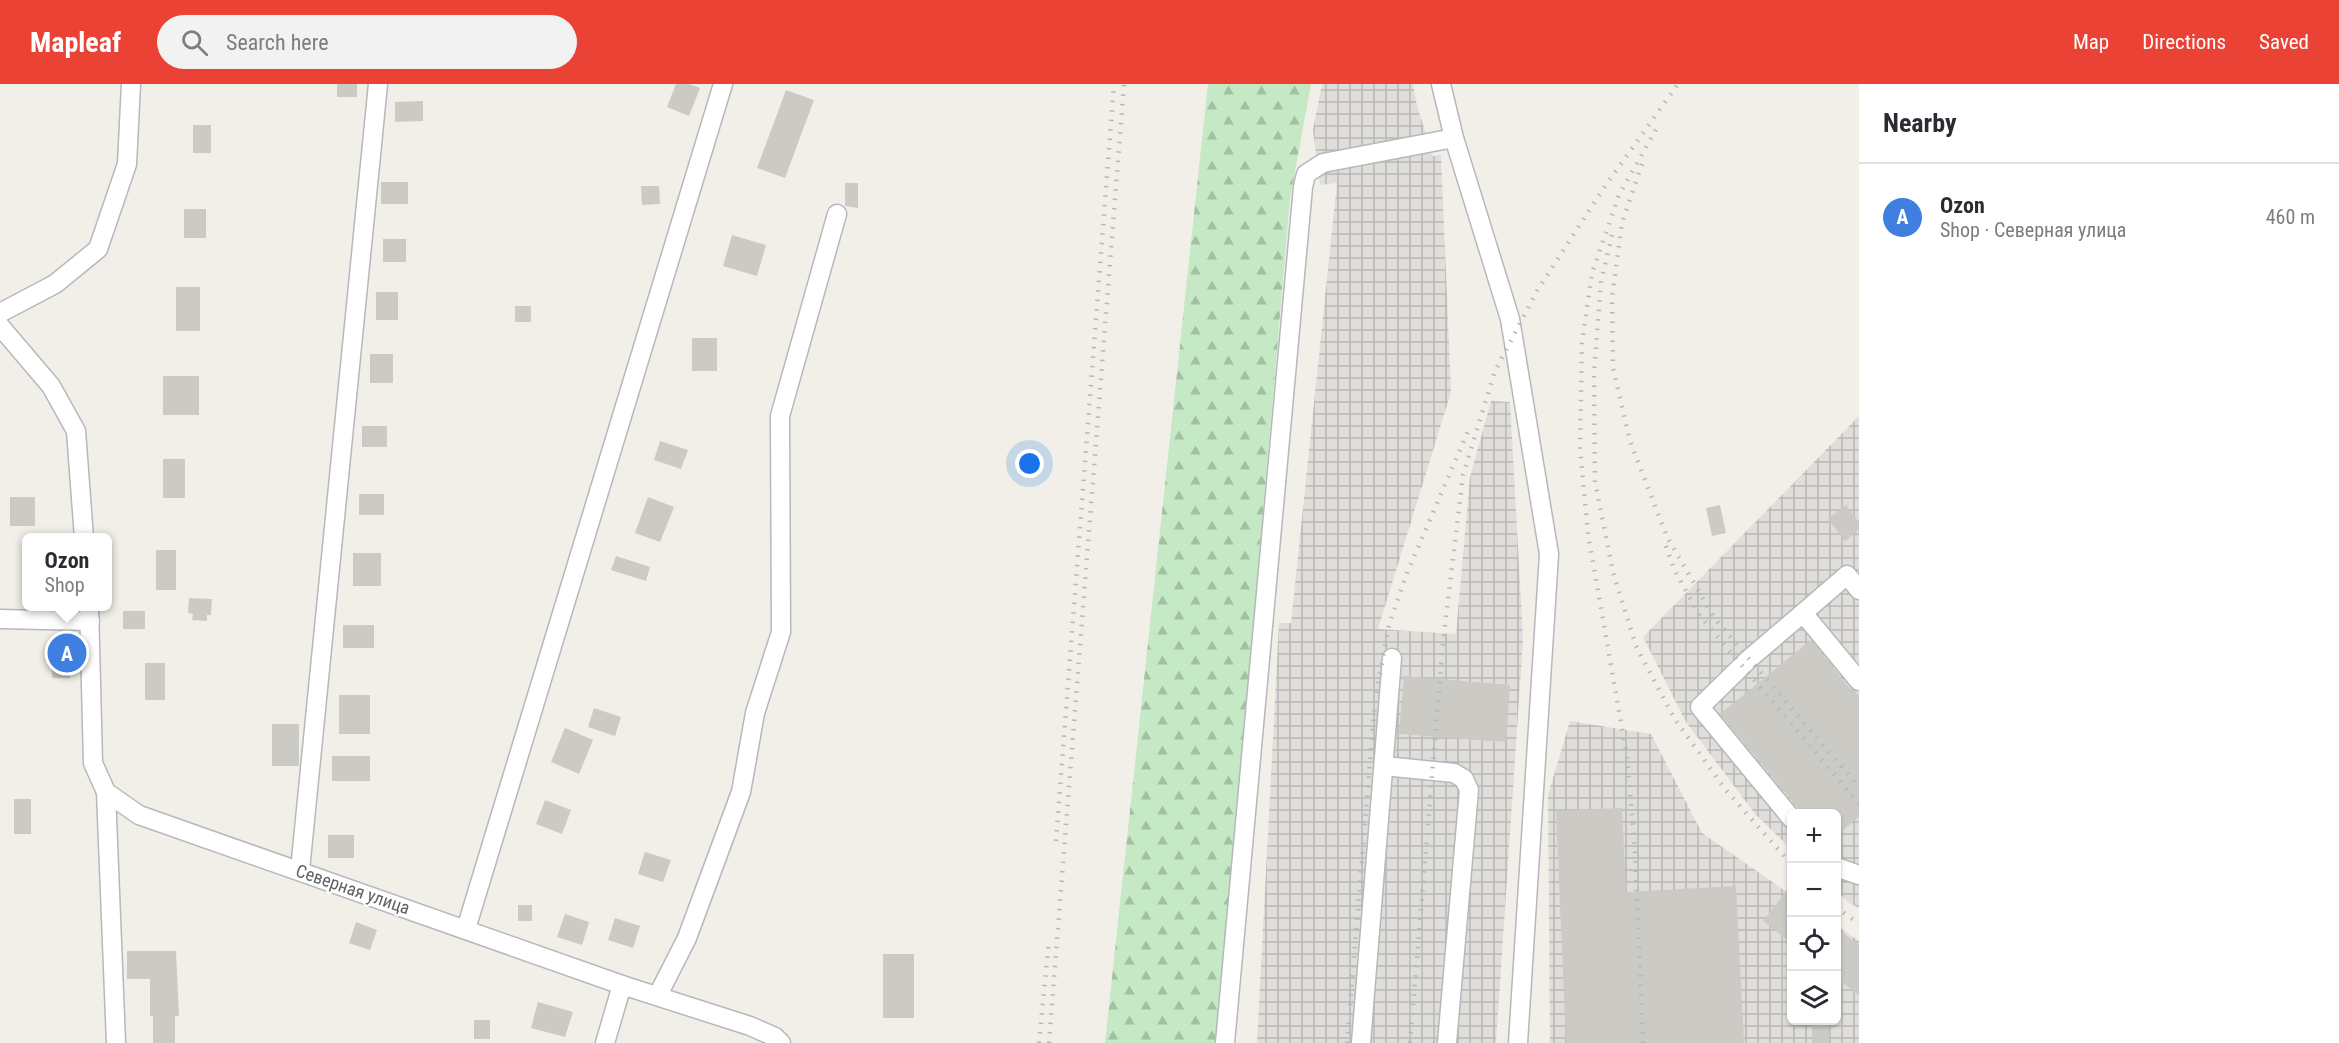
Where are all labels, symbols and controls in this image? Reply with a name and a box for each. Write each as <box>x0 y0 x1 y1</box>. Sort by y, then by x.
search box <box>157 15 577 69</box>
text: Mapleaf <box>30 26 121 59</box>
icon: search <box>178 26 211 59</box>
text: Search here <box>226 30 328 55</box>
text: Map <box>2073 30 2109 54</box>
text: Directions <box>2142 30 2226 54</box>
text: Saved <box>2259 30 2309 54</box>
text: Nearby <box>1883 108 1957 138</box>
text: Ozon <box>1940 193 1985 218</box>
text: A <box>1897 205 1908 229</box>
text: 460 m <box>2266 205 2315 229</box>
text: Shop · Северная улица <box>1940 218 2126 242</box>
your location <box>1015 449 1044 478</box>
popup <box>22 533 112 611</box>
text: Ozon <box>45 548 89 573</box>
text: Shop <box>45 573 85 597</box>
pin: A <box>48 630 86 676</box>
map controls <box>1787 809 1841 1025</box>
button: + <box>1787 809 1841 863</box>
street label: Северная улица <box>293 860 413 918</box>
button: − <box>1787 863 1841 917</box>
button: locate <box>1787 917 1841 971</box>
button: layers <box>1787 971 1841 1025</box>

